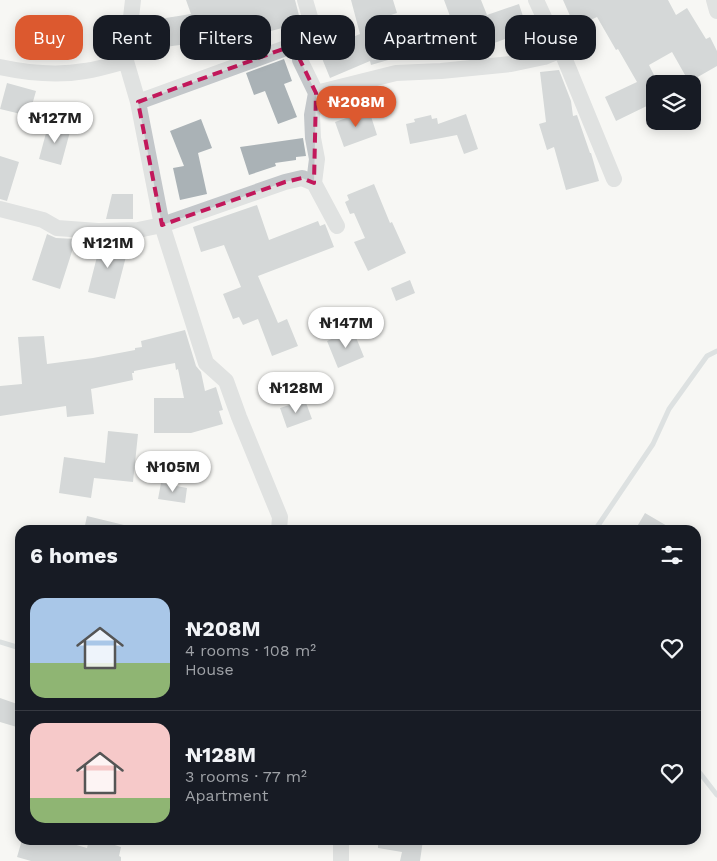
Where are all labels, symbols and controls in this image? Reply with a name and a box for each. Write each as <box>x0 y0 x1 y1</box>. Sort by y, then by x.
chip: Buy <box>15 15 83 60</box>
chip: Rent <box>93 15 170 60</box>
chip: Filters <box>180 15 271 60</box>
chip: New <box>281 15 355 60</box>
chip: Apartment <box>365 15 495 60</box>
chip: House <box>505 15 596 60</box>
map controls <box>646 75 701 130</box>
button: layers <box>646 75 701 130</box>
pin: ₦208M <box>321 86 391 128</box>
text: ₦208M <box>327 92 385 111</box>
pin: ₦127M <box>20 102 90 144</box>
text: ₦127M <box>28 108 82 127</box>
pin: ₦121M <box>73 226 143 269</box>
text: ₦121M <box>82 233 134 252</box>
pin: ₦147M <box>311 306 381 349</box>
text: ₦147M <box>319 313 373 332</box>
pin: ₦128M <box>261 372 331 414</box>
text: ₦128M <box>269 378 323 397</box>
pin: ₦105M <box>138 450 208 493</box>
text: ₦105M <box>146 457 200 476</box>
icon: filters <box>658 541 686 569</box>
text: 6 homes <box>30 543 118 568</box>
text: ₦208M <box>185 616 261 641</box>
icon: home <box>70 618 130 678</box>
icon: heart <box>658 634 686 662</box>
text: 4 rooms · 108 m² <box>185 641 316 660</box>
text: House <box>185 660 234 679</box>
text: ₦128M <box>185 742 256 767</box>
icon: home <box>70 743 130 803</box>
icon: heart <box>658 759 686 787</box>
text: 3 rooms · 77 m² <box>185 767 307 786</box>
text: Apartment <box>185 786 268 805</box>

